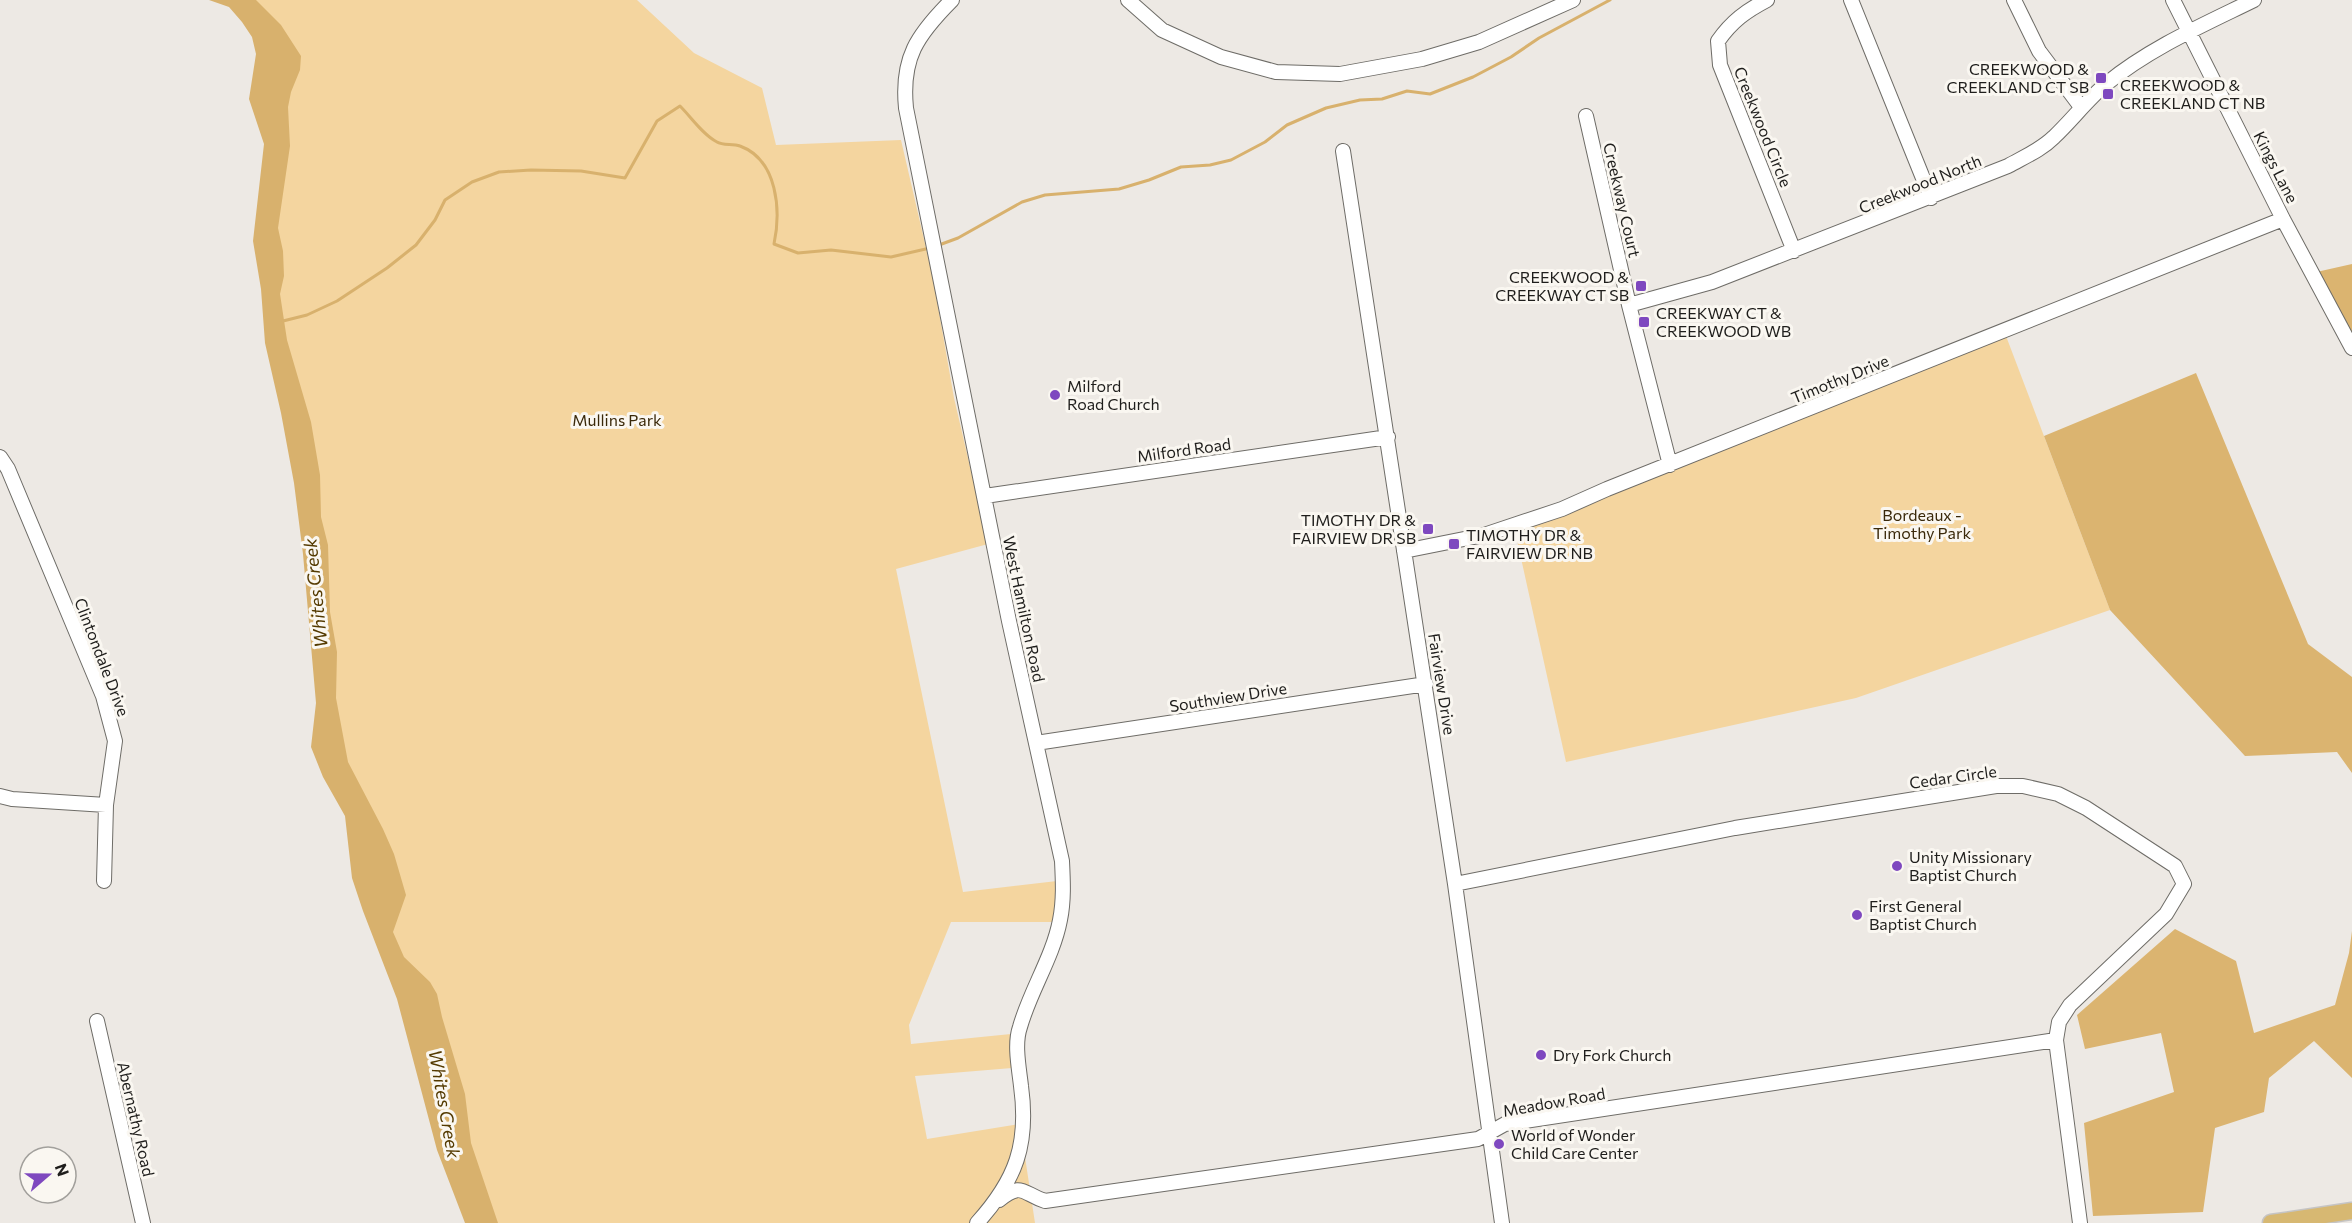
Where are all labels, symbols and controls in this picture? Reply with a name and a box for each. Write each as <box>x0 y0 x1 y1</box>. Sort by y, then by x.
place label: CREEKWOOD & CREEKLAND CT SB <box>1946 59 2089 96</box>
street label: Creekwood Circle <box>1731 64 1796 190</box>
marker: CREEKWOOD & CREEKLAND CT SB <box>2094 71 2108 85</box>
place label: CREEKWOOD & CREEKLAND CT NB <box>2120 75 2265 112</box>
marker: CREEKWOOD & CREEKLAND CT NB <box>2101 87 2115 101</box>
street label: Kings Lane <box>2250 128 2303 206</box>
street label: Creekway Court <box>1600 141 1645 260</box>
street label: Creekwood North <box>1856 150 1984 217</box>
place label: CREEKWOOD & CREEKWAY CT SB <box>1495 267 1629 304</box>
marker: CREEKWOOD & CREEKWAY CT SB <box>1634 279 1648 293</box>
place label: CREEKWAY CT & CREEKWOOD WB <box>1656 303 1791 340</box>
marker: CREEKWAY CT & CREEKWOOD WB <box>1637 315 1651 329</box>
street label: Timothy Drive <box>1788 350 1891 407</box>
place label: Milford Road Church <box>1067 376 1160 413</box>
marker: Milford Road Church <box>1048 388 1062 402</box>
park label: Mullins Park <box>572 410 662 429</box>
street label: Milford Road <box>1136 434 1232 466</box>
park label: Bordeaux - Timothy Park <box>1873 505 1971 542</box>
place label: TIMOTHY DR & FAIRVIEW DR SB <box>1292 510 1416 547</box>
marker: TIMOTHY DR & FAIRVIEW DR SB <box>1421 522 1435 536</box>
place label: TIMOTHY DR & FAIRVIEW DR NB <box>1466 525 1593 562</box>
street label: West Hamilton Road <box>1000 534 1049 684</box>
water label: Whites Creek <box>298 536 332 649</box>
marker: TIMOTHY DR & FAIRVIEW DR NB <box>1447 537 1461 551</box>
street label: Clintondale Drive <box>71 595 134 719</box>
street label: Fairview Drive <box>1425 632 1460 736</box>
street label: Southview Drive <box>1168 678 1288 715</box>
street label: Cedar Circle <box>1908 761 1998 792</box>
place label: Unity Missionary Baptist Church <box>1909 847 2032 884</box>
marker: Unity Missionary Baptist Church <box>1890 859 1904 873</box>
place label: First General Baptist Church <box>1869 896 1977 933</box>
marker: First General Baptist Church <box>1850 908 1864 922</box>
place label: Dry Fork Church <box>1553 1045 1671 1064</box>
water label: Whites Creek <box>425 1048 466 1161</box>
marker: Dry Fork Church <box>1534 1048 1548 1062</box>
street label: Abernathy Road <box>114 1060 159 1178</box>
street label: Meadow Road <box>1501 1083 1607 1120</box>
place label: World of Wonder Child Care Center <box>1511 1125 1639 1162</box>
marker: World of Wonder Child Care Center <box>1492 1137 1506 1151</box>
north arrow <box>18 1145 78 1205</box>
text: N <box>52 1161 74 1179</box>

